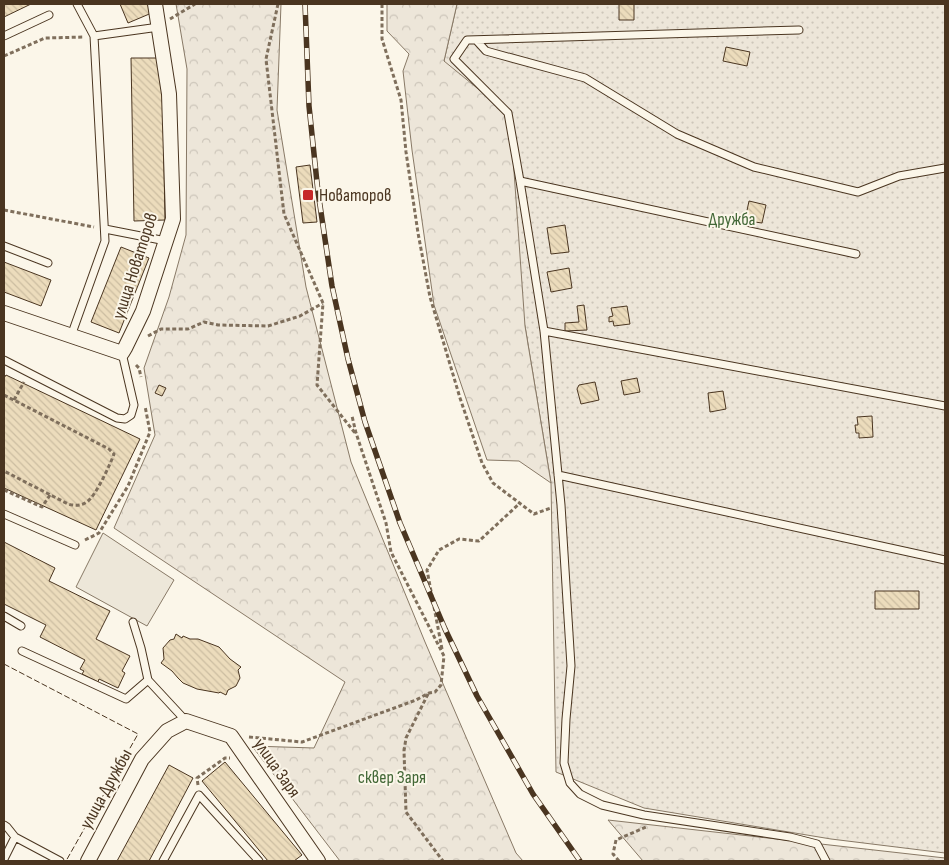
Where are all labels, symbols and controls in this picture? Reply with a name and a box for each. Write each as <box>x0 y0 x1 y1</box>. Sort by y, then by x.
place label: Новаторов <box>319 185 391 206</box>
marker: Новаторов <box>301 188 315 202</box>
park label: Дружба <box>709 209 756 230</box>
street label: улица Новаторов <box>108 210 162 322</box>
street label: улица Заря <box>249 734 305 802</box>
street label: улица Дружбы <box>75 745 137 833</box>
park label: сквер Заря <box>358 767 426 788</box>

